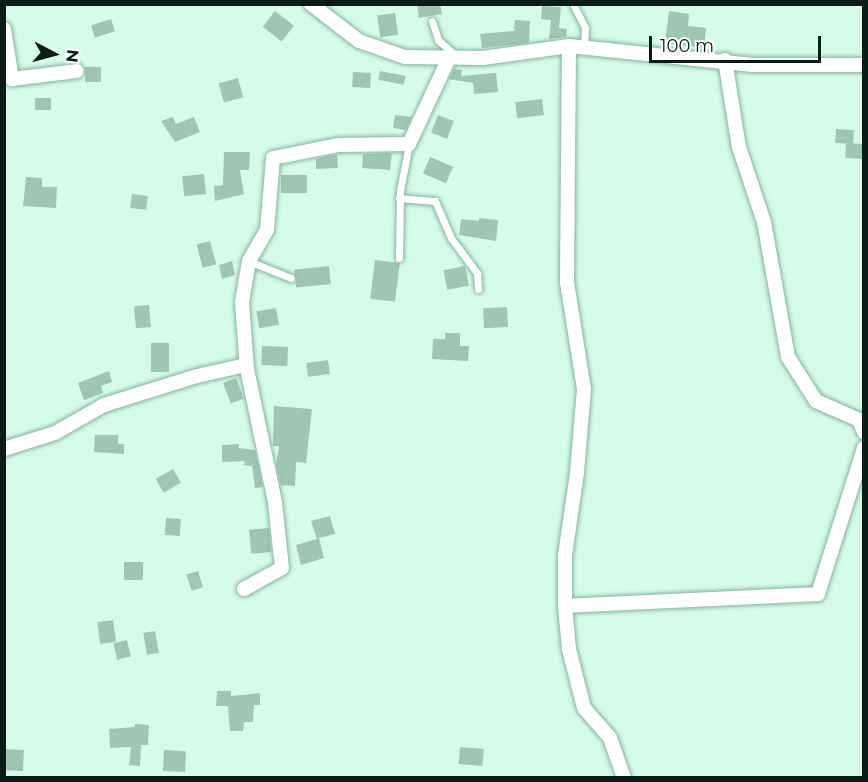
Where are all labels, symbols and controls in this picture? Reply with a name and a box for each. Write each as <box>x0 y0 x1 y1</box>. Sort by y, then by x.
north arrow <box>24 24 84 84</box>
scale bar <box>652 24 824 62</box>
text: 100 m <box>660 35 714 57</box>
text: N <box>62 49 83 63</box>

